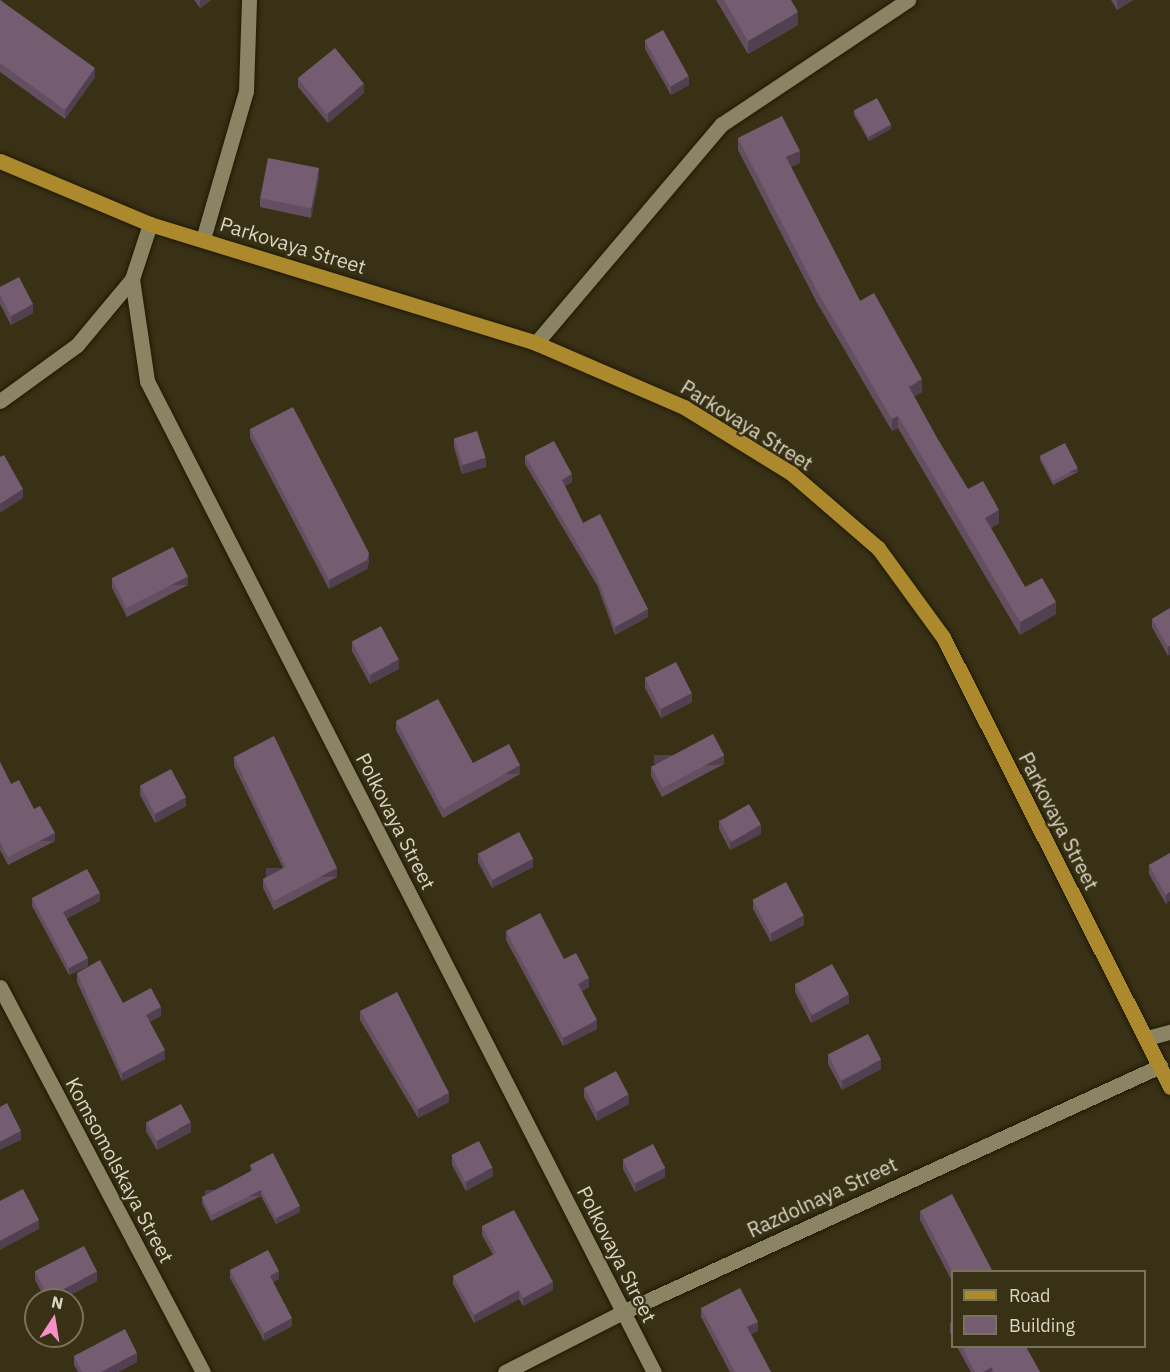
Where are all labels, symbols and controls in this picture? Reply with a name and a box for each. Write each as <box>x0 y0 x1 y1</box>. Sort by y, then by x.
street label: Parkovaya Street <box>217 211 369 279</box>
street label: Parkovaya Street <box>676 375 818 475</box>
street label: Parkovaya Street <box>1014 748 1104 894</box>
street label: Polkovaya Street <box>351 749 441 893</box>
street label: Komsomolskaya Street <box>61 1073 179 1267</box>
street label: Razdolnaya Street <box>743 1152 901 1242</box>
street label: Polkovaya Street <box>572 1182 662 1326</box>
legend <box>951 1270 1146 1348</box>
text: Road <box>1009 1284 1050 1307</box>
north arrow <box>24 1288 84 1348</box>
text: N <box>50 1291 65 1313</box>
text: Building <box>1009 1314 1075 1337</box>

